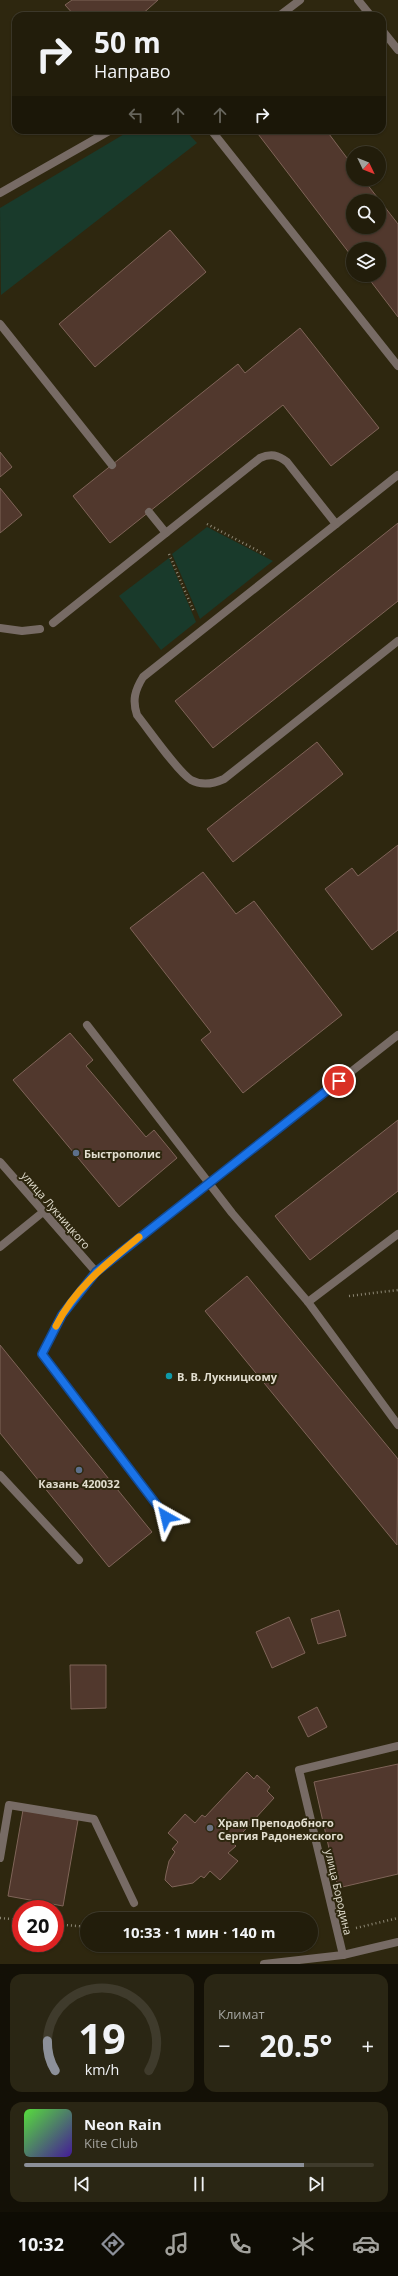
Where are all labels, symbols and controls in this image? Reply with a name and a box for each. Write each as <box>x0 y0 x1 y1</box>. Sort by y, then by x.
text: 50 m <box>94 23 161 61</box>
icon: right <box>28 28 80 80</box>
text: Направо <box>94 59 171 83</box>
icon: left <box>125 104 147 126</box>
icon: ahead <box>167 104 189 126</box>
icon: ahead <box>209 104 231 126</box>
icon: right <box>251 104 273 126</box>
north arrow <box>346 146 386 186</box>
map controls <box>346 146 386 282</box>
button: search <box>346 194 386 234</box>
button: layers <box>346 242 386 282</box>
pin <box>322 1064 356 1098</box>
icon: arrive <box>328 1070 350 1092</box>
place label: Быстрополис <box>84 1146 161 1161</box>
marker: Быстрополис <box>71 1148 81 1158</box>
street label: улица Лукницкого <box>18 1168 94 1252</box>
place label: В. В. Лукницкому <box>177 1369 278 1384</box>
marker: В. В. Лукницкому <box>164 1371 174 1381</box>
marker: Казань 420032 <box>74 1465 84 1475</box>
place label: Казань 420032 <box>38 1476 120 1491</box>
position arrow <box>145 1496 187 1538</box>
place label: Храм Преподобного Сергия Радонежского <box>218 1815 344 1843</box>
marker: Храм Преподобного Сергия Радонежского <box>205 1823 215 1833</box>
street label: улица Бородина <box>322 1848 356 1936</box>
speed limit sign: 20 <box>12 1900 64 1952</box>
text: 10:33 · 1 мин · 140 m <box>123 1922 275 1942</box>
text: Климат <box>218 2005 265 2023</box>
text: 19 <box>78 2010 126 2066</box>
text: 20.5° <box>260 2025 332 2066</box>
text: − <box>218 2030 231 2060</box>
text: + <box>361 2030 374 2060</box>
text: km/h <box>85 2060 119 2079</box>
text: Neon Rain <box>84 2114 162 2134</box>
text: Kite Club <box>84 2134 138 2152</box>
icon: previous <box>71 2173 93 2195</box>
icon: pause <box>188 2173 210 2195</box>
icon: next <box>305 2173 327 2195</box>
icon: directions <box>99 2230 127 2258</box>
icon: music <box>163 2230 191 2258</box>
icon: phone <box>226 2230 254 2258</box>
icon: climate <box>289 2230 317 2258</box>
icon: car <box>352 2230 380 2258</box>
text: 10:32 <box>18 2232 64 2256</box>

